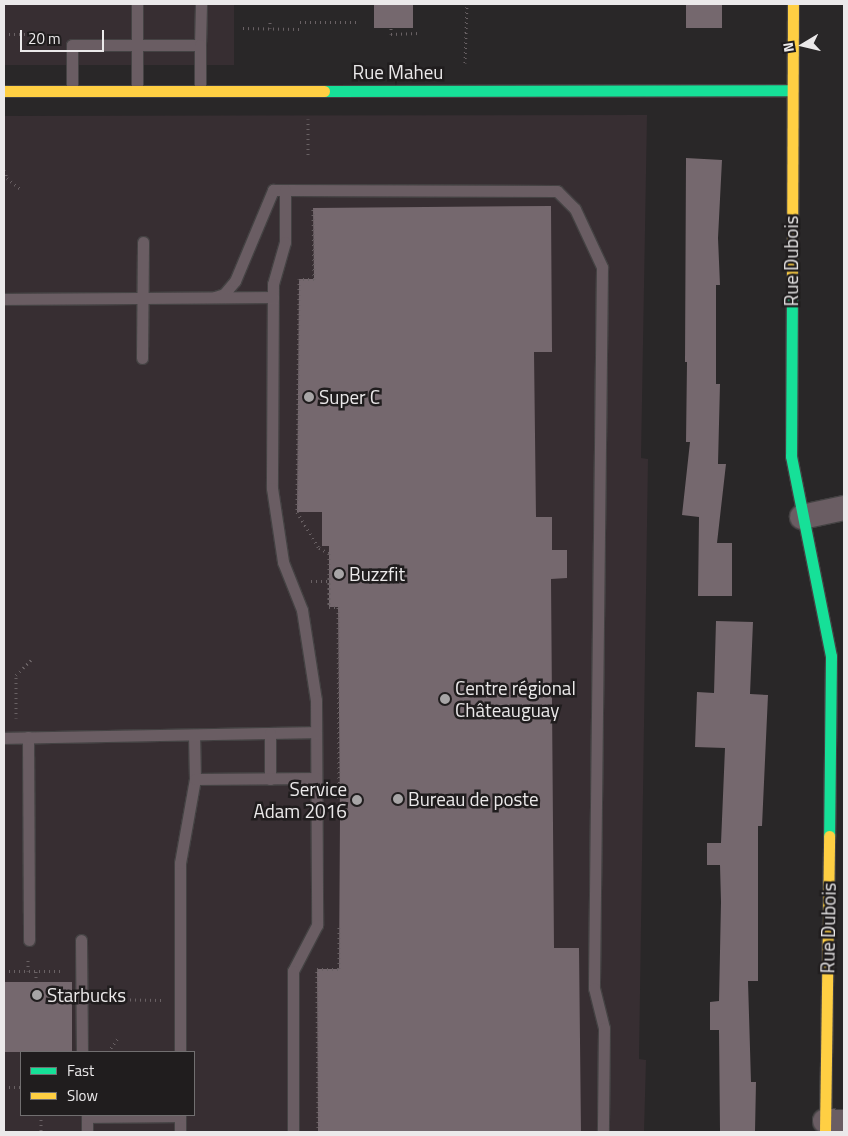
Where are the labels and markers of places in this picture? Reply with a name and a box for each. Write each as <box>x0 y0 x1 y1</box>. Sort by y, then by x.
place label: Super C <box>319 386 380 408</box>
marker: Super C <box>303 391 315 403</box>
place label: Buzzfit <box>349 563 405 585</box>
marker: Buzzfit <box>333 568 345 580</box>
place label: Centre régional Châteauguay <box>455 677 576 721</box>
marker: Centre régional Châteauguay <box>439 693 451 705</box>
place label: Service Adam 2016 <box>254 778 347 822</box>
place label: Bureau de poste <box>408 788 539 810</box>
marker: Bureau de poste <box>392 793 404 805</box>
marker: Service Adam 2016 <box>351 794 363 806</box>
place label: Starbucks <box>47 984 126 1006</box>
marker: Starbucks <box>31 989 43 1001</box>

